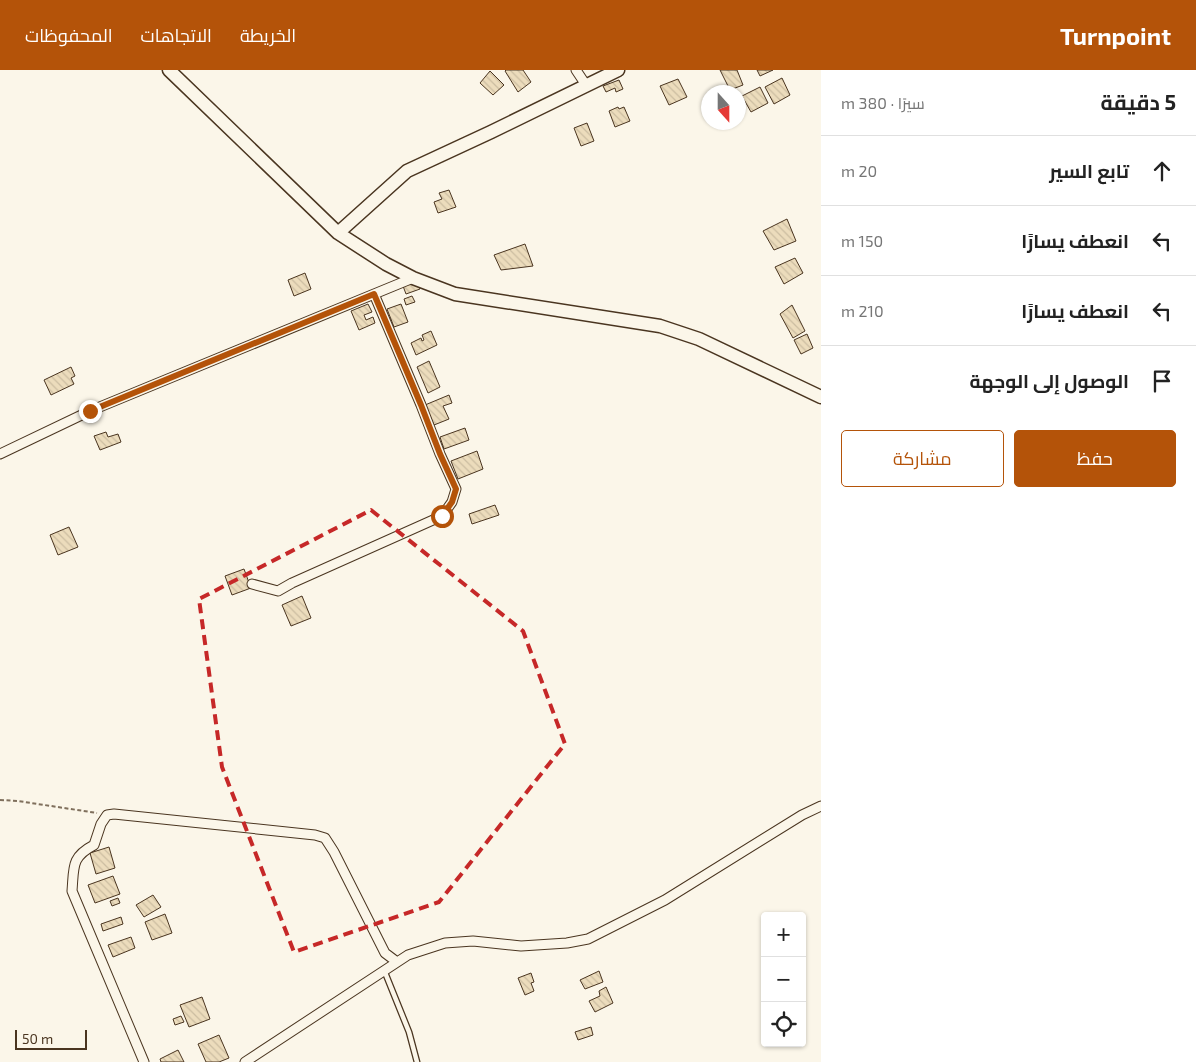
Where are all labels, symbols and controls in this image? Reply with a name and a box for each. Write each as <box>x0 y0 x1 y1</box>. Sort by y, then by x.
text: Turnpoint <box>1060 21 1171 50</box>
text: المحفوظات <box>25 24 113 46</box>
text: الاتجاهات <box>141 24 212 46</box>
text: الخريطة <box>240 24 296 46</box>
north arrow <box>701 85 746 130</box>
text: 5 دقيقة <box>1101 89 1176 114</box>
text: سيرًا · 380 m <box>841 93 925 112</box>
icon: ahead <box>1148 157 1176 185</box>
text: تابع السير <box>1049 159 1129 182</box>
text: 20 m <box>841 161 877 180</box>
icon: left <box>1148 227 1176 255</box>
text: انعطف يسارًا <box>1021 229 1129 252</box>
text: 150 m <box>841 231 883 250</box>
icon: left <box>1148 297 1176 325</box>
text: انعطف يسارًا <box>1021 299 1129 322</box>
text: 210 m <box>841 301 884 320</box>
icon: arrive <box>1148 367 1176 395</box>
text: الوصول إلى الوجهة <box>969 369 1129 392</box>
route end <box>79 400 102 423</box>
button: مشاركة <box>841 430 1004 487</box>
button: حفظ <box>1014 430 1176 487</box>
route start <box>431 505 454 528</box>
map controls <box>761 912 806 1047</box>
button: + <box>761 912 806 957</box>
button: − <box>761 957 806 1002</box>
button: locate <box>761 1002 806 1047</box>
scale bar <box>15 1027 88 1050</box>
text: 50 m <box>22 1030 53 1047</box>

